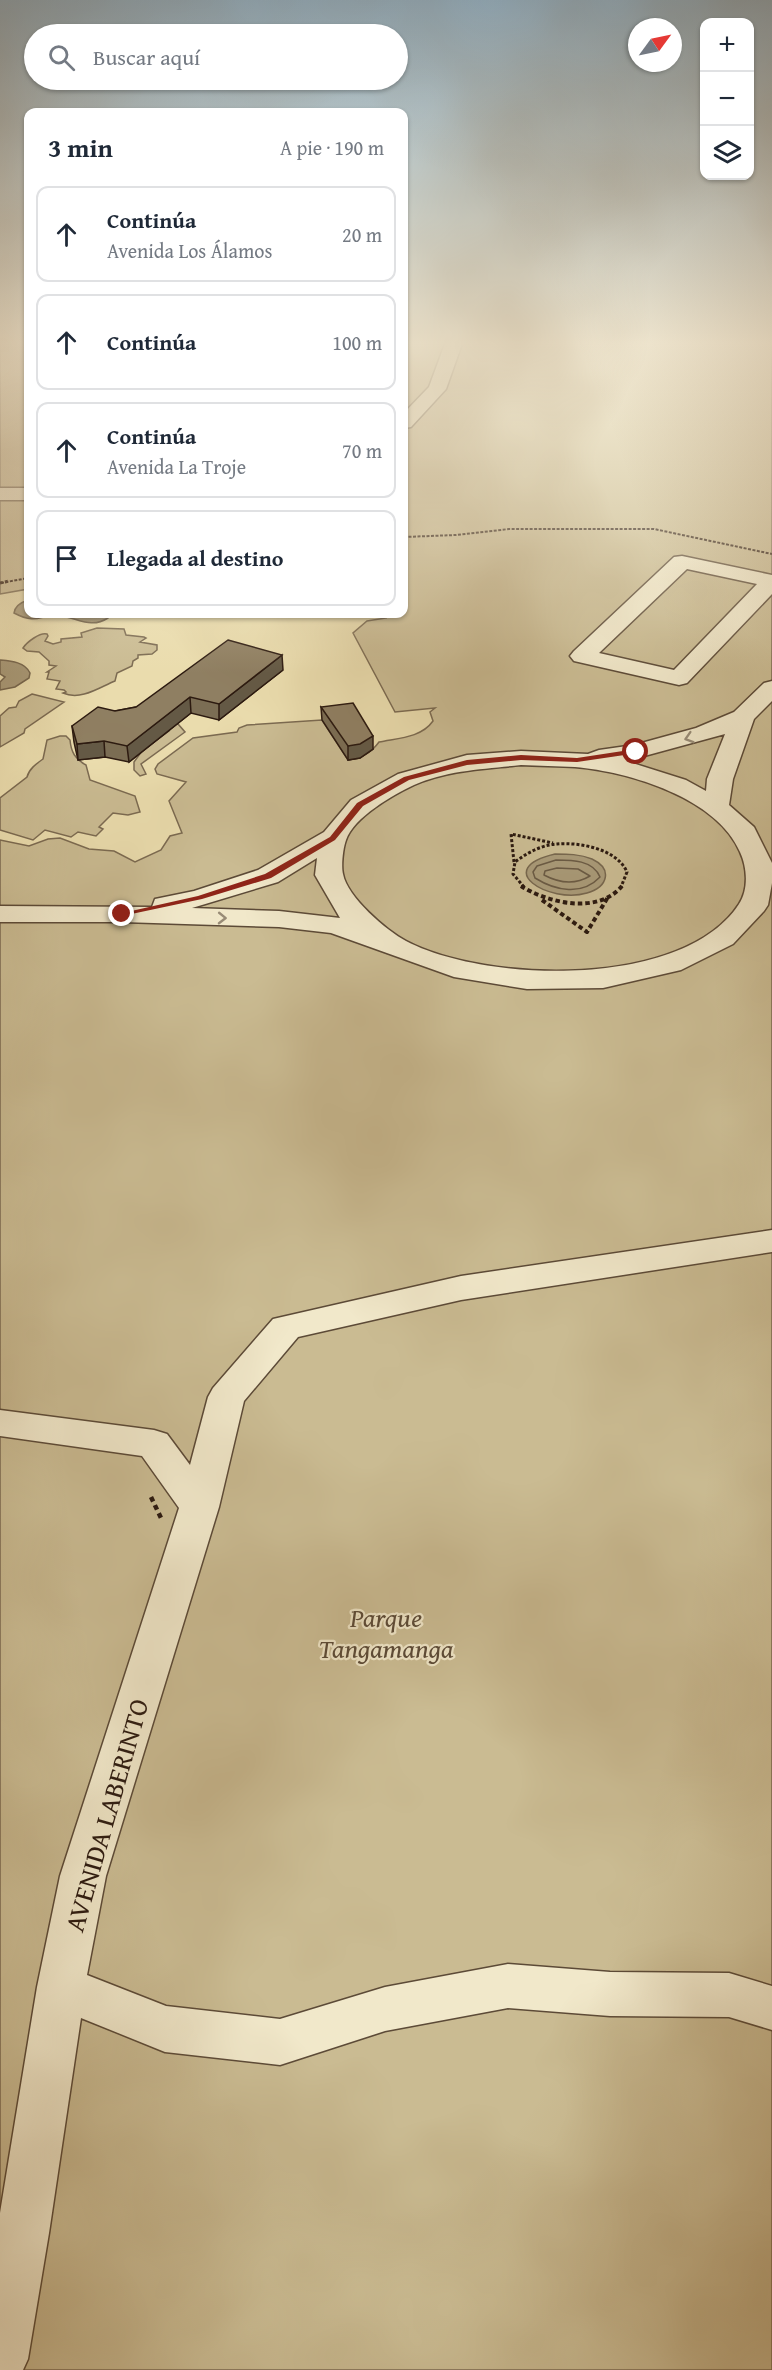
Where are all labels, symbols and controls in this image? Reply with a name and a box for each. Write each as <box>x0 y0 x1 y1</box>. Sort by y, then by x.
north arrow <box>628 18 682 72</box>
map controls <box>700 18 754 180</box>
button: + <box>700 18 754 72</box>
search box <box>24 24 408 90</box>
icon: search <box>45 41 78 74</box>
text: Buscar aquí <box>93 41 200 73</box>
button: − <box>700 72 754 126</box>
button: layers <box>700 126 754 180</box>
text: 3 min <box>48 128 113 167</box>
text: A pie · 190 m <box>280 133 384 162</box>
text: Continúa <box>107 204 196 236</box>
icon: ahead <box>50 218 83 251</box>
text: 20 m <box>342 220 382 249</box>
text: Avenida Los Álamos <box>107 236 272 265</box>
icon: ahead <box>50 326 83 359</box>
text: Continúa <box>107 326 196 358</box>
text: 100 m <box>332 328 382 357</box>
text: Continúa <box>107 420 196 452</box>
icon: ahead <box>50 434 83 467</box>
text: 70 m <box>342 436 382 465</box>
text: Avenida La Troje <box>107 452 246 481</box>
icon: arrive <box>50 542 83 575</box>
text: Llegada al destino <box>107 542 283 574</box>
one-way arrow <box>684 731 695 743</box>
route start <box>622 738 648 764</box>
route end <box>108 900 134 926</box>
one-way arrow <box>218 912 227 924</box>
park label: Parque Tangamanga <box>319 1597 454 1668</box>
street label: AVENIDA LABERINTO <box>54 1694 158 1936</box>

